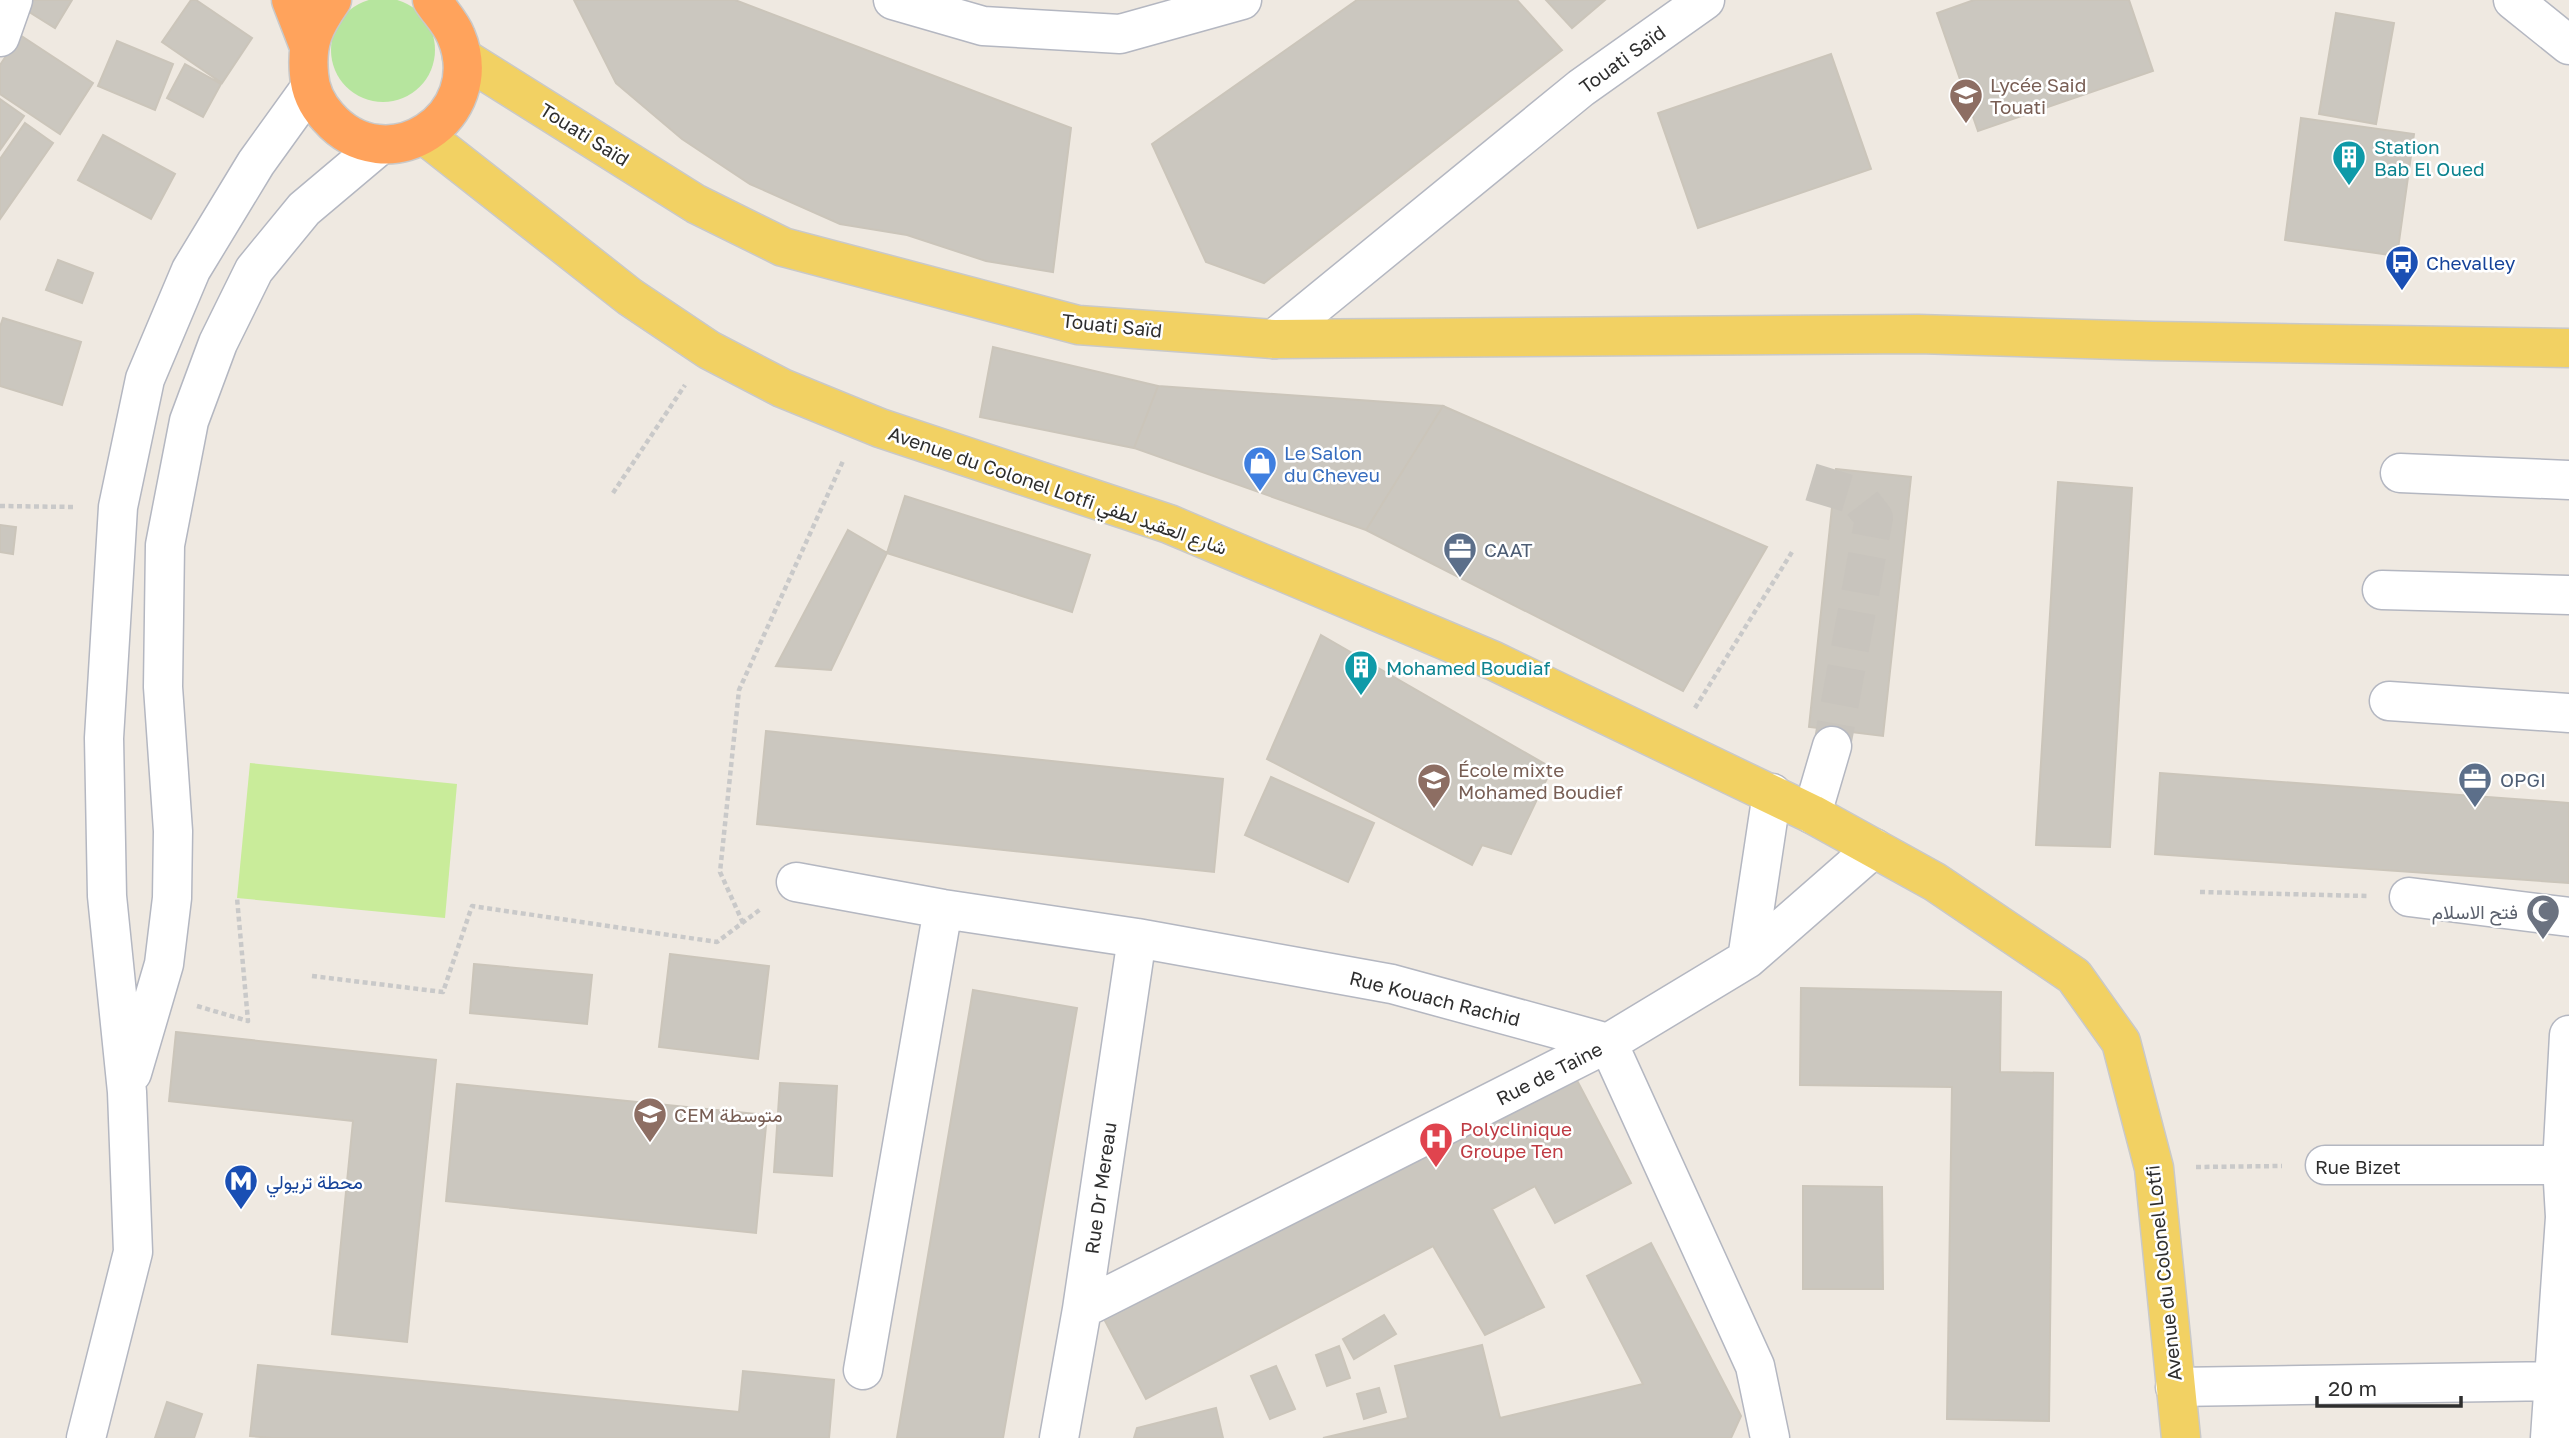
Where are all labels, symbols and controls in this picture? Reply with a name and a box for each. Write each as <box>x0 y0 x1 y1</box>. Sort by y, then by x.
street label: Touati Saïd <box>1575 20 1669 98</box>
place label: Lycée Said Touati <box>1990 73 2086 118</box>
school or university icon: Lycée Said Touati <box>1947 76 1985 125</box>
street label: Touati Saïd <box>536 98 634 170</box>
place label: Station Bab El Oued <box>2374 135 2485 180</box>
building icon: Station Bab El Oued <box>2330 138 2368 187</box>
bus stop icon: Chevalley <box>2383 243 2421 292</box>
place label: Chevalley <box>2426 251 2516 274</box>
street label: Touati Saïd <box>1061 308 1163 342</box>
street label: Avenue du Colonel Lotfi شارع العقيد لطفي <box>884 421 1230 564</box>
place label: Le Salon du Cheveu <box>1284 441 1380 486</box>
shop icon: Le Salon du Cheveu <box>1241 444 1279 493</box>
office icon: CAAT <box>1441 530 1479 579</box>
place label: CAAT <box>1484 538 1533 561</box>
building icon: Mohamed Boudiaf <box>1342 648 1380 697</box>
place label: Mohamed Boudiaf <box>1386 656 1551 679</box>
place label: École mixte Mohamed Boudief <box>1458 758 1623 803</box>
office icon: OPGI <box>2456 760 2494 809</box>
school or university icon: École mixte Mohamed Boudief <box>1415 761 1453 810</box>
place label: OPGI <box>2500 768 2546 791</box>
mosque icon: فتح الاسلام <box>2524 892 2562 941</box>
place label: فتح الاسلام <box>2432 900 2518 926</box>
street label: Rue Kouach Rachid <box>1347 966 1523 1030</box>
street label: Rue de Taine <box>1492 1036 1606 1110</box>
school or university icon: CEM متوسطة <box>631 1095 669 1144</box>
place label: CEM متوسطة <box>674 1103 783 1127</box>
place label: Polyclinique Groupe Ten <box>1460 1117 1572 1162</box>
street label: Rue Dr Mereau <box>1079 1120 1121 1256</box>
hospital icon: Polyclinique Groupe Ten <box>1417 1120 1455 1169</box>
street label: Rue Bizet <box>2315 1155 2401 1178</box>
metro station icon: محطة تريولي <box>222 1162 260 1211</box>
street label: Avenue du Colonel Lotfi <box>2140 1164 2186 1382</box>
place label: محطة تريولي <box>266 1170 363 1198</box>
scale bar <box>2317 1364 2460 1408</box>
text: 20 m <box>2328 1375 2377 1401</box>

